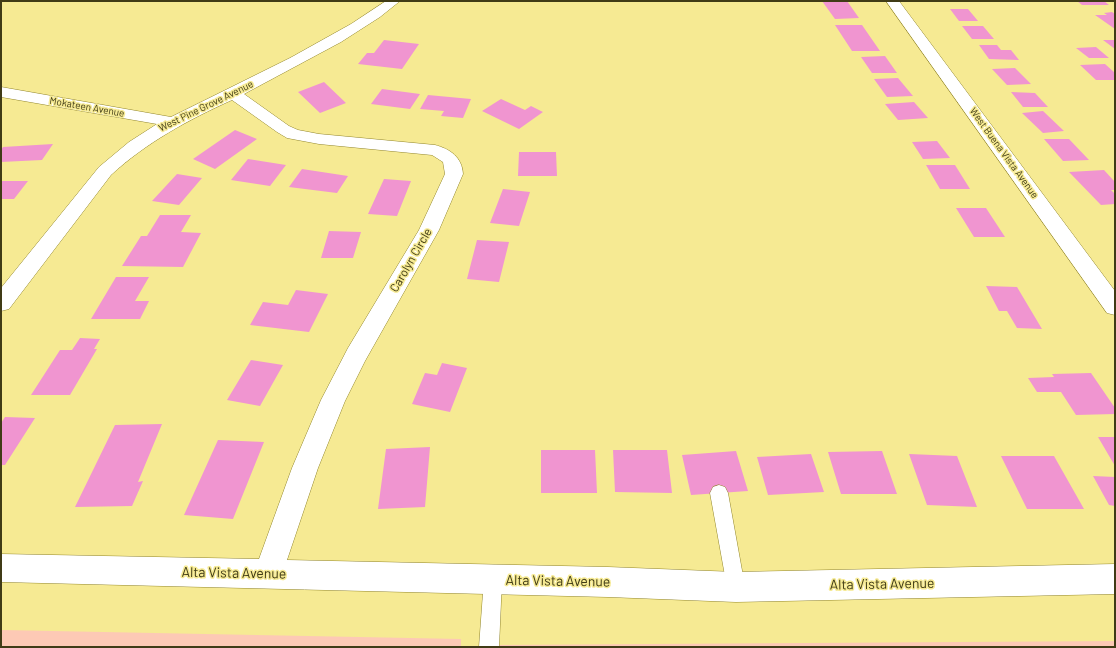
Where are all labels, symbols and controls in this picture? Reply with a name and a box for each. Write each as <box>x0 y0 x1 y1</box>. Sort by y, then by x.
street label: West Pine Grove Avenue <box>157 78 255 134</box>
street label: Mokateen Avenue <box>49 95 125 119</box>
street label: West Buena Vista Avenue <box>967 105 1041 201</box>
street label: Carolyn Circle <box>387 225 435 295</box>
street label: Alta Vista Avenue <box>181 564 287 582</box>
street label: Alta Vista Avenue <box>505 572 611 590</box>
street label: Alta Vista Avenue <box>829 575 935 593</box>

